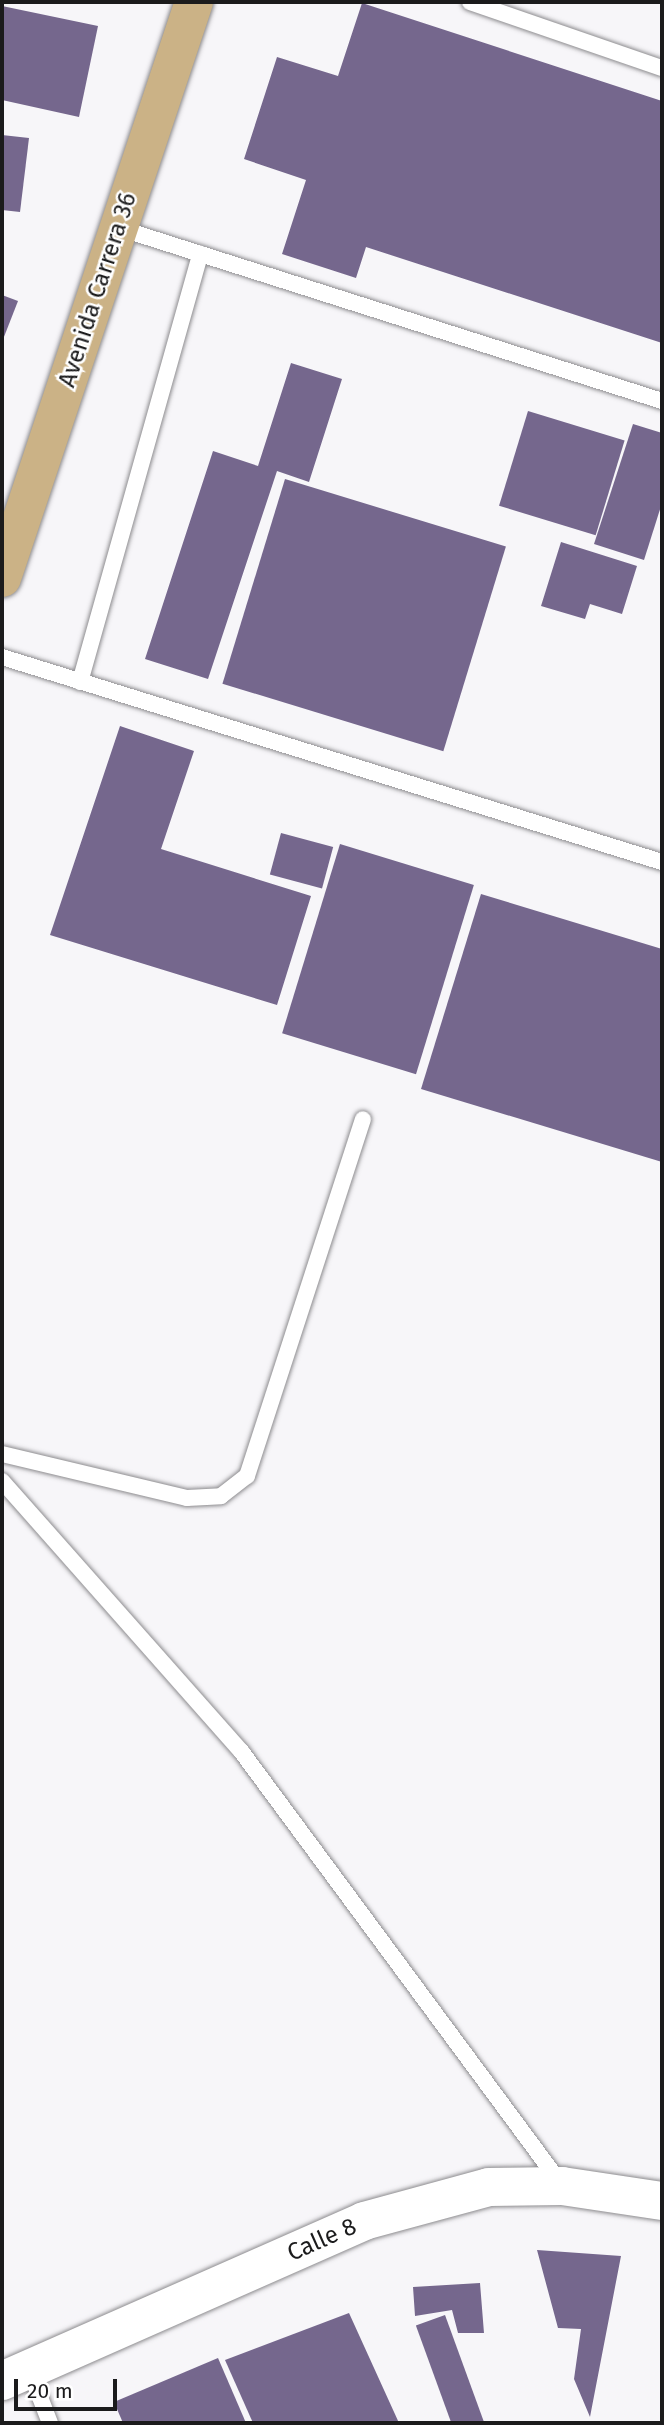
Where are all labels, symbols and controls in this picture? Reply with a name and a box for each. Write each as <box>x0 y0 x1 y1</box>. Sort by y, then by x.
street label: Avenida Carrera 36 <box>53 189 143 391</box>
street label: Calle 8 <box>283 2212 361 2268</box>
scale bar <box>18 2366 121 2410</box>
text: 20 m <box>27 2378 73 2404</box>

